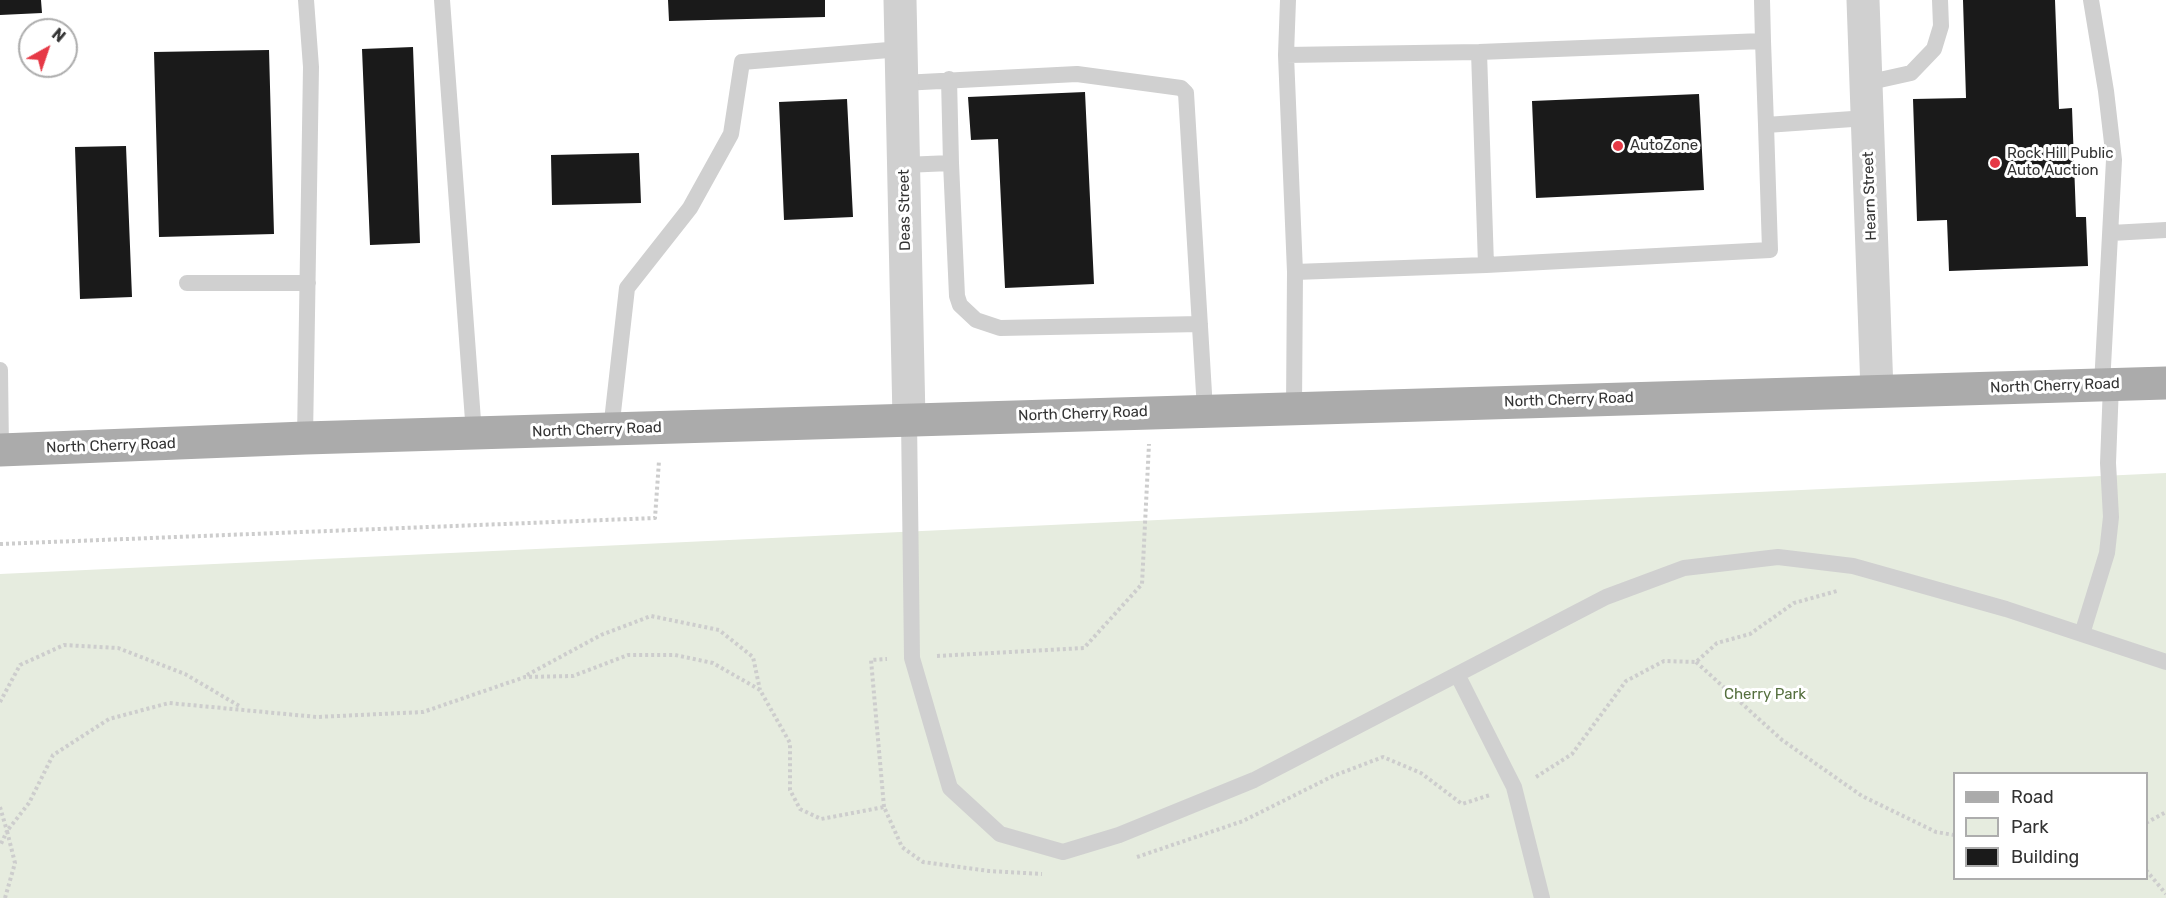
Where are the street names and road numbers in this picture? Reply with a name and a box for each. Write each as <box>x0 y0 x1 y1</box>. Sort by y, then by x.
street label: Hearn Street <box>1859 151 1881 241</box>
street label: Deas Street <box>895 169 915 251</box>
street label: North Cherry Road <box>1990 375 2120 397</box>
street label: North Cherry Road <box>1504 389 1634 411</box>
street label: North Cherry Road <box>1018 403 1148 425</box>
street label: North Cherry Road <box>532 419 662 441</box>
street label: North Cherry Road <box>46 435 176 457</box>

